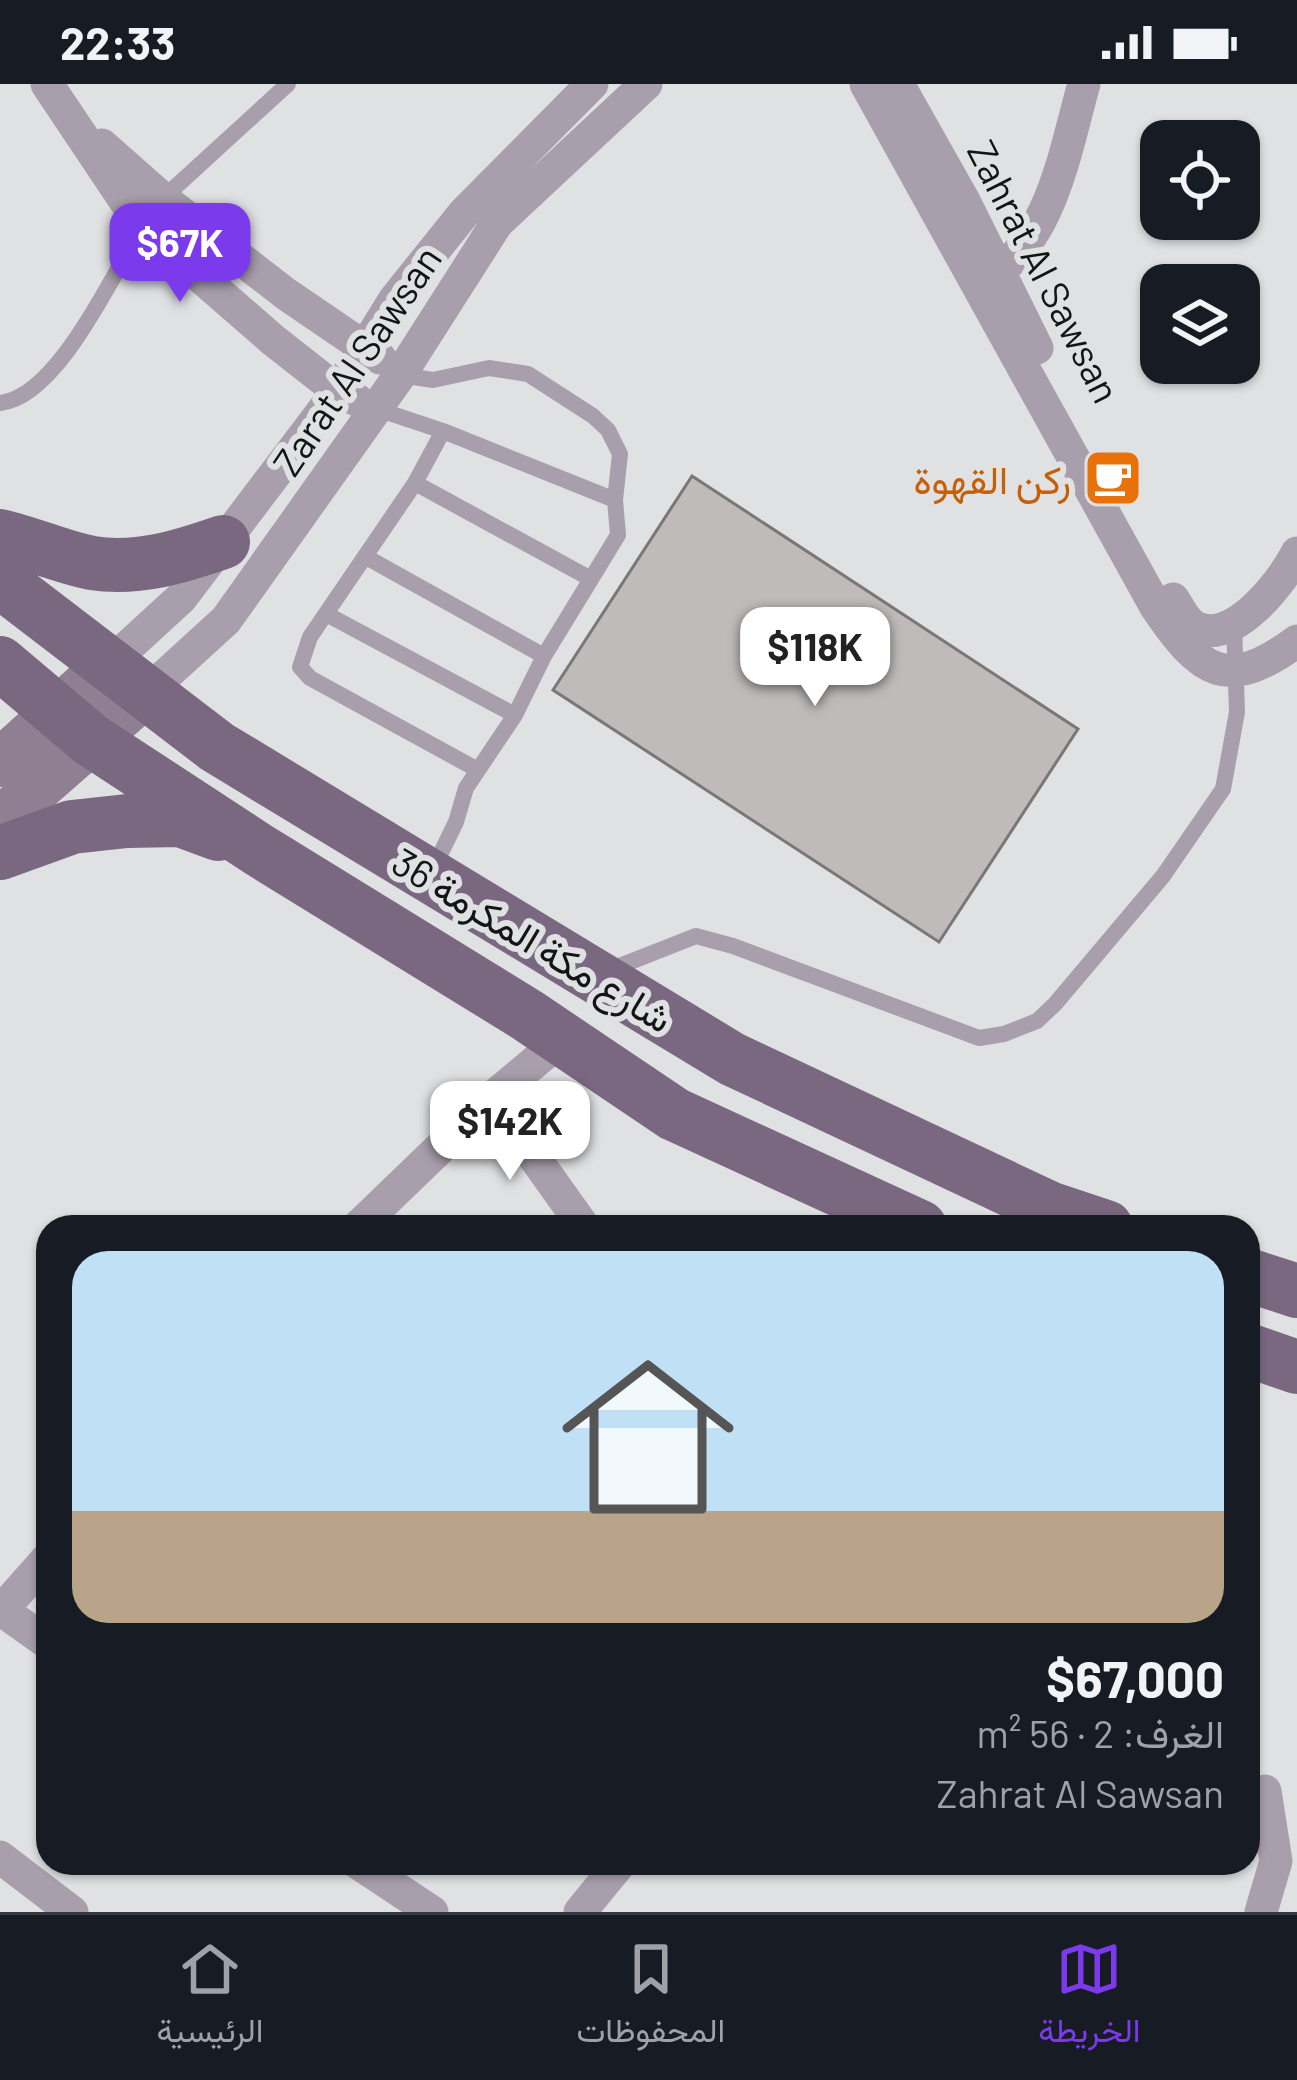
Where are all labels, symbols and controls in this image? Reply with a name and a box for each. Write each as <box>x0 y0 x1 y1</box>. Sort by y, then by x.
text: 22:33 <box>60 15 175 69</box>
map controls <box>1140 120 1260 384</box>
button: locate <box>1140 120 1260 240</box>
street label: Zahrat Al Sawsan <box>959 132 1131 410</box>
pin: $67K <box>109 203 251 305</box>
text: $67K <box>136 218 224 265</box>
street label: Zarat Al Sawsan <box>262 236 450 484</box>
button: layers <box>1140 264 1260 384</box>
cafe icon: ركن القهوة <box>1082 447 1144 509</box>
place label: ركن القهوة <box>913 455 1071 505</box>
pin: $118K <box>731 607 899 709</box>
text: $118K <box>767 622 863 669</box>
street label: شارع مكة المكرمة 36 <box>382 837 682 1045</box>
pin: $142K <box>426 1081 594 1183</box>
text: $142K <box>457 1096 563 1143</box>
icon: home <box>540 1329 756 1545</box>
text: $67,000 <box>1046 1647 1224 1708</box>
text: الغرف: 2 · 56 m² <box>977 1709 1224 1756</box>
text: Zahrat Al Sawsan <box>936 1769 1224 1816</box>
tab: الرئيسية <box>157 1936 263 2060</box>
tab: المحفوظات <box>576 1936 725 2060</box>
tab: الخريطة <box>1038 1936 1140 2060</box>

